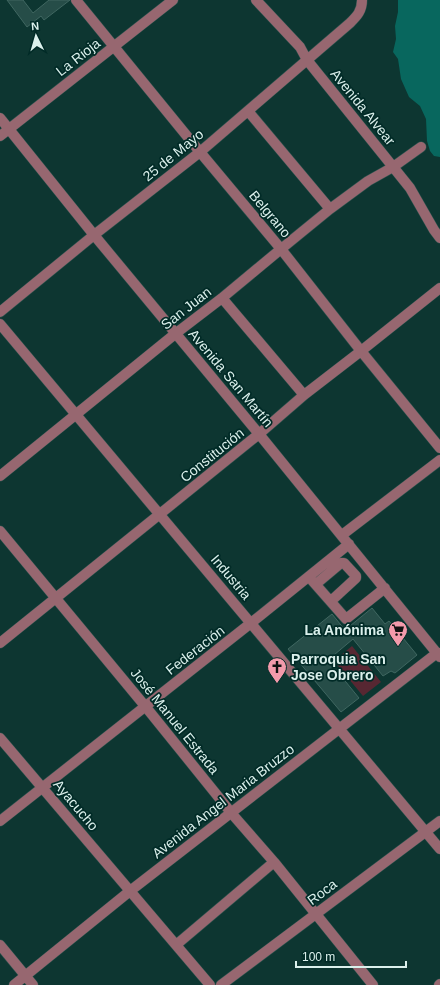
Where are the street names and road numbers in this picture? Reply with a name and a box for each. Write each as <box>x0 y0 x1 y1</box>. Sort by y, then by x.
street label: La Rioja <box>53 35 103 79</box>
street label: Avenida Alvear <box>327 66 399 148</box>
street label: 25 de Mayo <box>140 126 207 184</box>
street label: Belgrano <box>246 187 294 241</box>
street label: San Juan <box>158 283 214 333</box>
street label: Avenida San Martín <box>185 326 277 430</box>
street label: Constitución <box>177 425 247 485</box>
street label: Industria <box>208 551 255 603</box>
street label: Federación <box>162 622 228 678</box>
street label: José Manuel Estrada <box>127 665 223 777</box>
street label: Avenida Angel Maria Bruzzo <box>149 741 297 861</box>
street label: Ayacucho <box>50 776 102 834</box>
street label: Roca <box>304 876 340 908</box>

